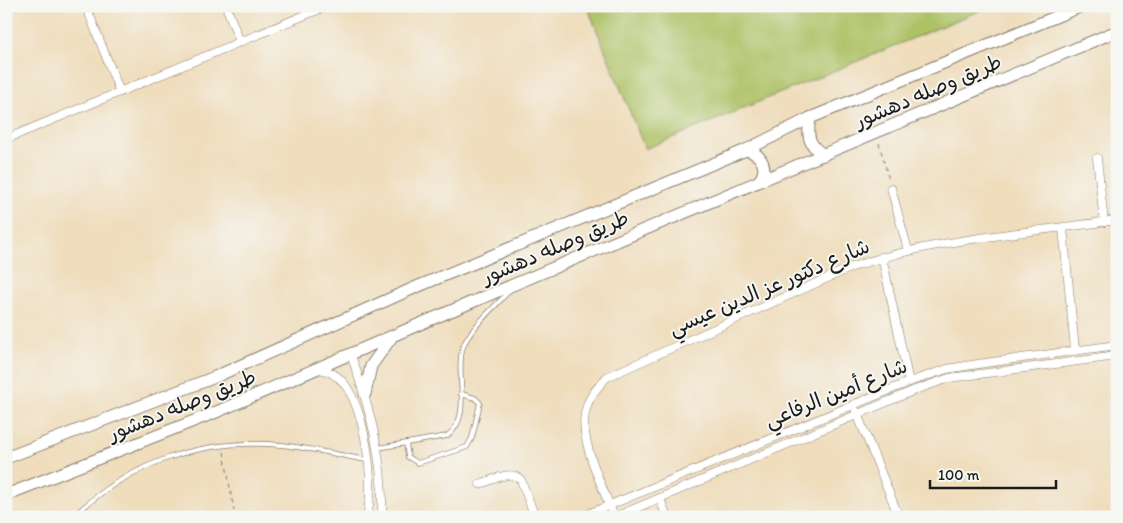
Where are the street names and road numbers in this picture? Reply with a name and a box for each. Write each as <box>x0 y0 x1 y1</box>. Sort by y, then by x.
street label: طريق وصله دهشور <box>849 48 1006 135</box>
street label: طريق وصله دهشور <box>476 204 633 291</box>
street label: شارع دكتور عز الدين عيسي <box>664 233 876 347</box>
street label: شارع أمين الرفاعي <box>761 353 913 439</box>
street label: طريق وصله دهشور <box>102 363 260 448</box>

